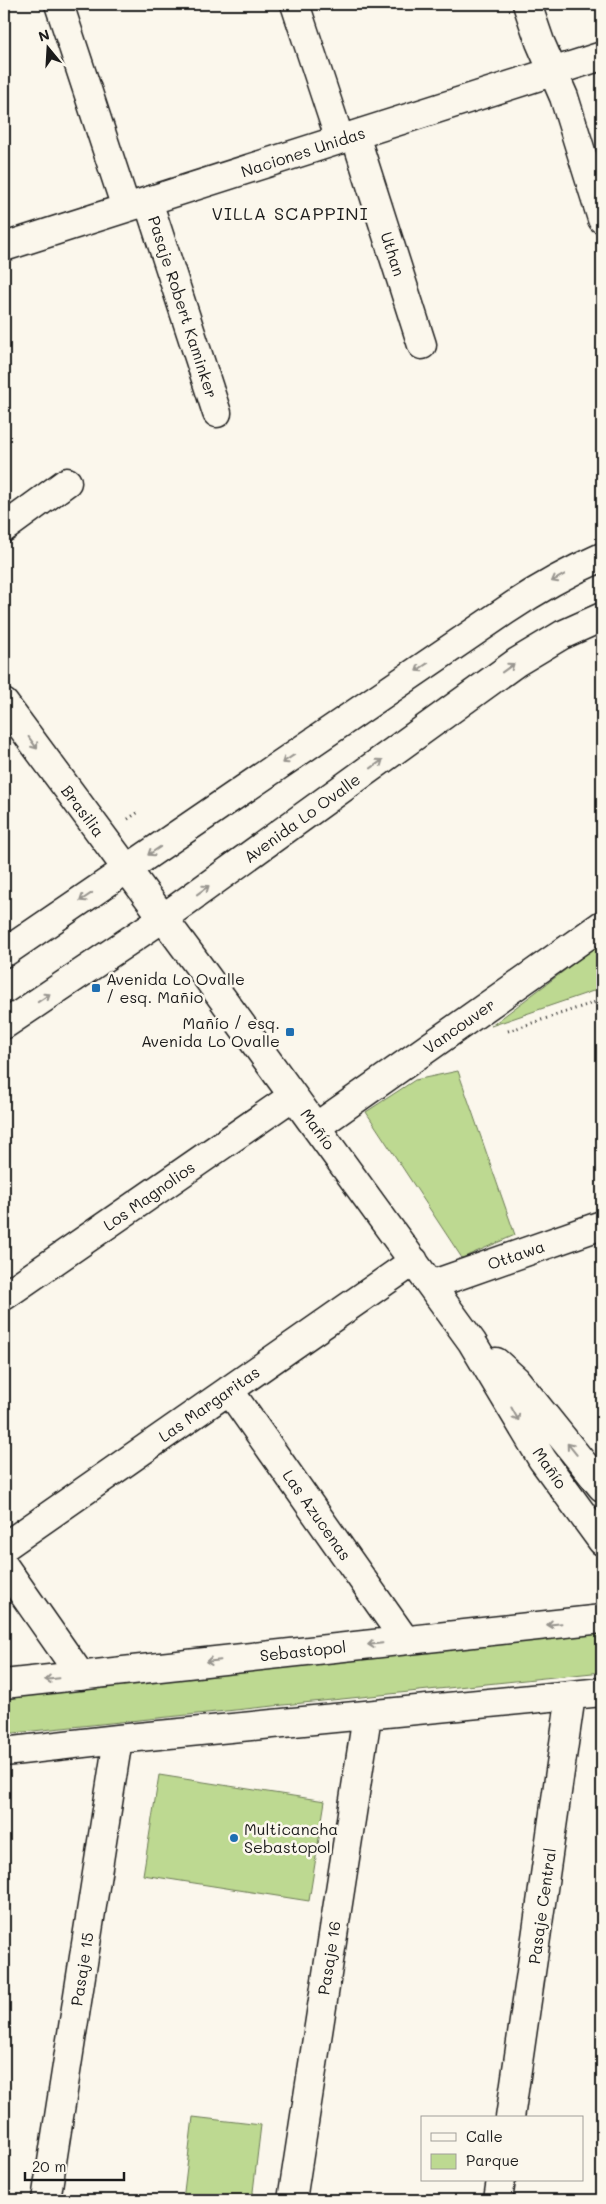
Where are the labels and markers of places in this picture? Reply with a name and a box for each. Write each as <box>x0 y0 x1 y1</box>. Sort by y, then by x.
place label: Avenida Lo Ovalle / esq. Mañio <box>106 968 245 1007</box>
marker: Avenida Lo Ovalle / esq. Mañio <box>90 982 102 994</box>
place label: Mañío / esq. Avenida Lo Ovalle <box>141 1012 280 1051</box>
marker: Mañío / esq. Avenida Lo Ovalle <box>284 1026 296 1038</box>
place label: Multicancha Sebastopol <box>244 1818 338 1857</box>
marker: Multicancha Sebastopol <box>228 1832 240 1844</box>

